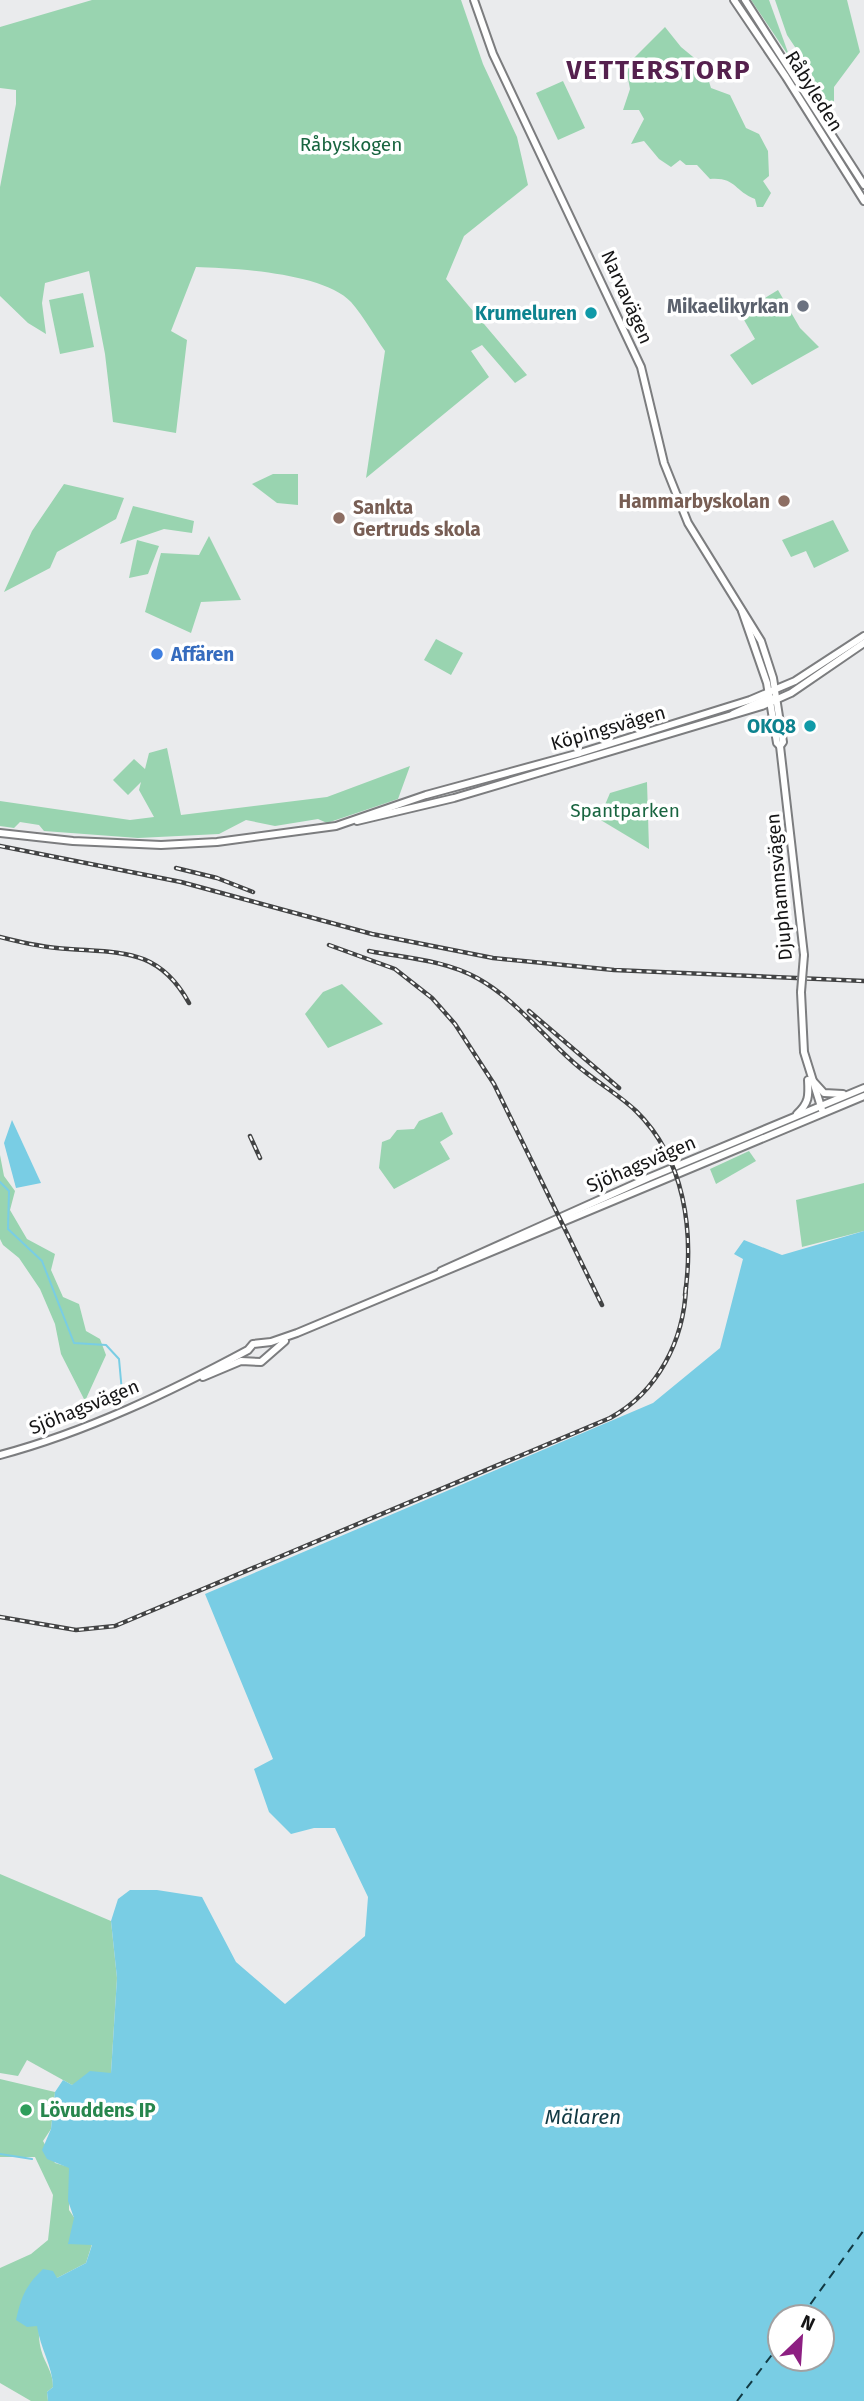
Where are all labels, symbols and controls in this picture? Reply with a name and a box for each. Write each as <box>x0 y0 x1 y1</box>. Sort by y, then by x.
street label: Råbyleden <box>780 46 848 136</box>
district label: VETTERSTORP <box>565 55 752 86</box>
park label: Råbyskogen <box>300 133 402 156</box>
street label: Narvavägen <box>596 247 658 347</box>
place label: Mikaelikyrkan <box>667 295 789 318</box>
marker: Mikaelikyrkan <box>795 298 811 314</box>
place label: Krumeluren <box>475 302 577 325</box>
marker: Krumeluren <box>583 305 599 321</box>
place label: Hammarbyskolan <box>618 490 770 513</box>
marker: Hammarbyskolan <box>776 493 792 509</box>
place label: Sankta Gertruds skola <box>353 496 481 541</box>
marker: Sankta Gertruds skola <box>331 510 347 526</box>
place label: Affären <box>170 643 234 666</box>
marker: Affären <box>149 646 165 662</box>
street label: Köpingsvägen <box>548 701 668 755</box>
place label: OKQ8 <box>747 715 796 738</box>
marker: OKQ8 <box>802 718 818 734</box>
park label: Spantparken <box>570 799 680 822</box>
street label: Djuphamnsvägen <box>761 812 797 962</box>
street label: Sjöhagsvägen <box>583 1131 699 1197</box>
street label: Sjöhagsvägen <box>26 1374 142 1440</box>
place label: Lövuddens IP <box>40 2099 156 2122</box>
marker: Lövuddens IP <box>18 2102 34 2118</box>
water label: Mälaren <box>545 2104 621 2130</box>
north arrow <box>766 2303 836 2373</box>
text: N <box>797 2310 819 2336</box>

